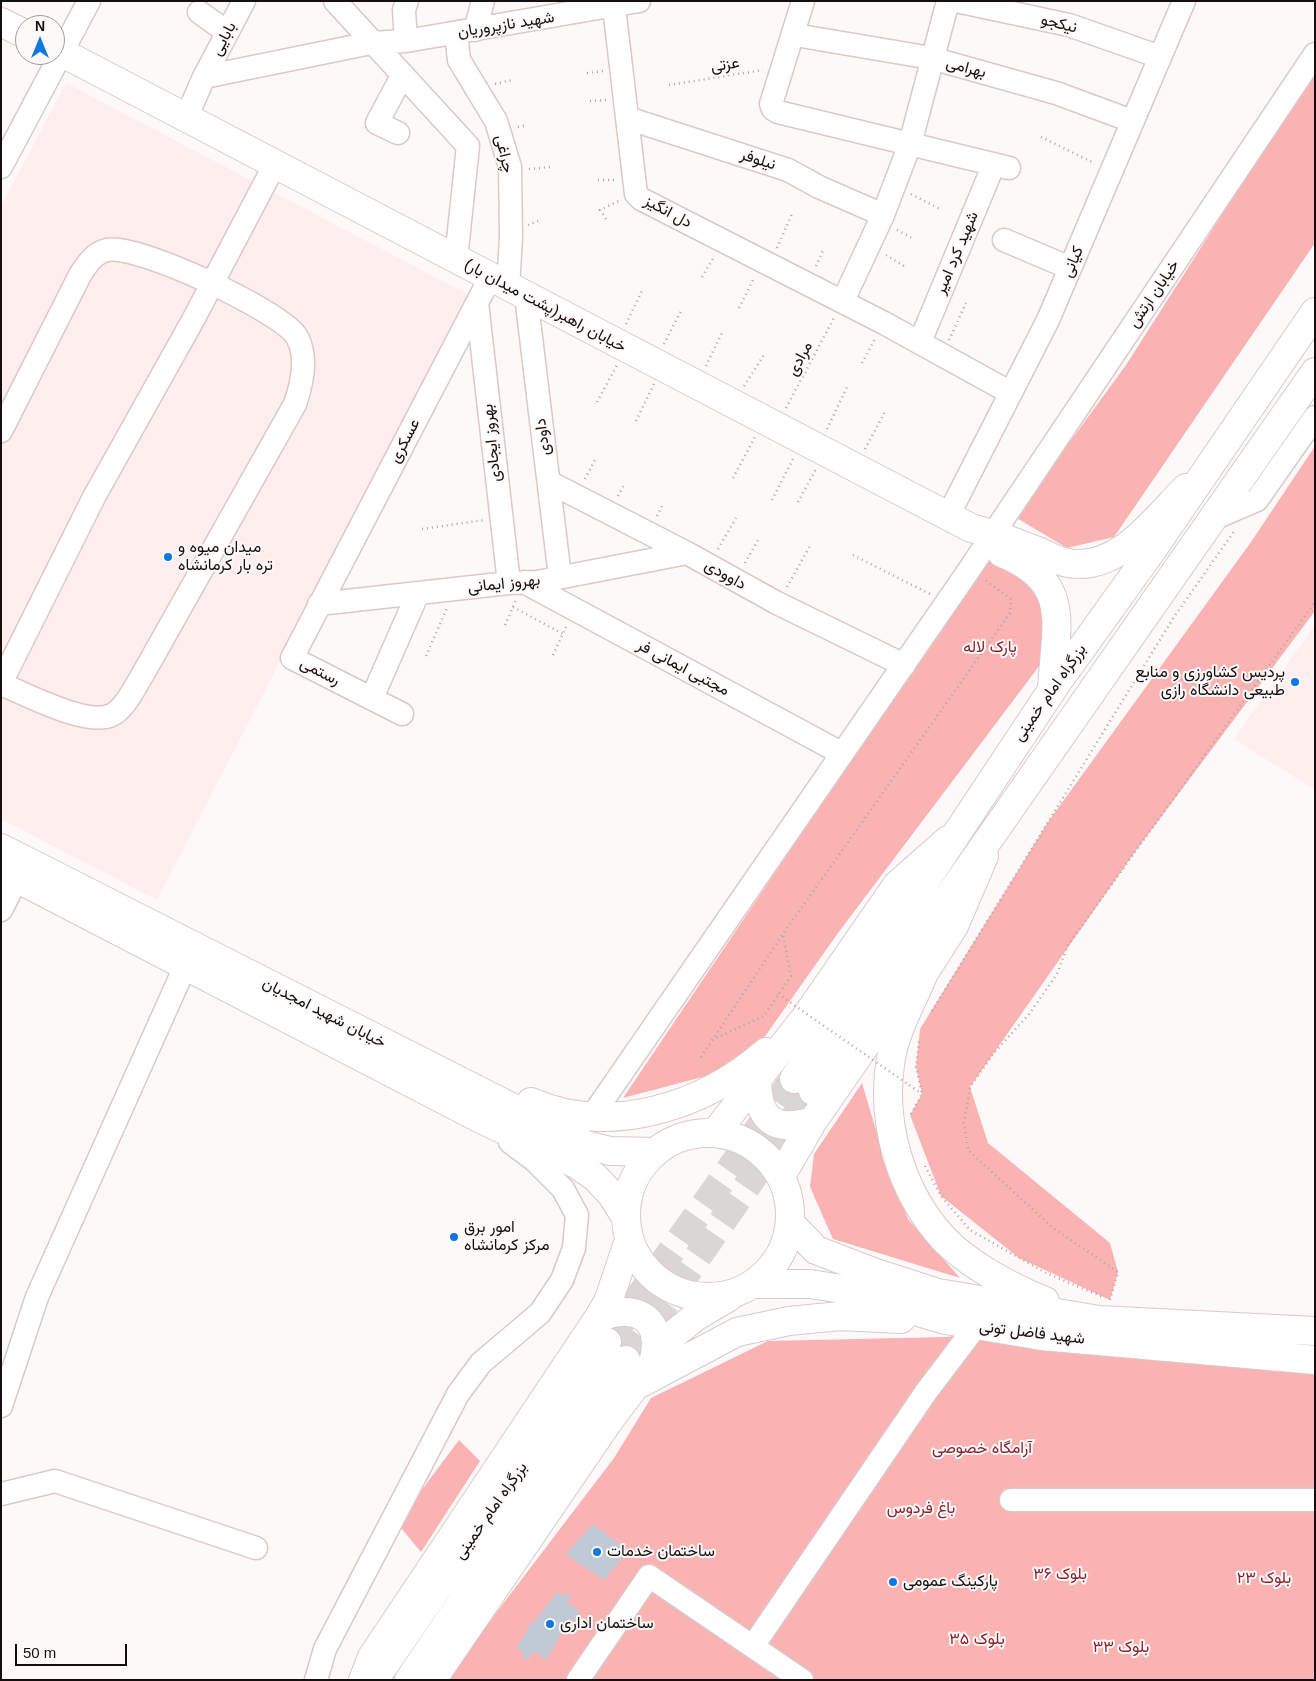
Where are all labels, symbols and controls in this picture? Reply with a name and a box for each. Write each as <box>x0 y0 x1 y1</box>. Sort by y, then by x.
street label: شهید نازپروریان <box>456 8 556 42</box>
street label: نیکجو <box>1039 10 1079 38</box>
north arrow <box>15 15 65 65</box>
text: N <box>35 18 45 34</box>
street label: بابایی <box>207 19 241 59</box>
street label: عزتی <box>709 53 741 77</box>
street label: بهرامی <box>944 53 988 83</box>
street label: چراغی <box>490 133 518 175</box>
street label: نیلوفر <box>738 145 778 175</box>
street label: دل انگیز <box>641 191 695 233</box>
street label: شهید کرد امیر <box>931 209 983 297</box>
street label: کیانی <box>1058 244 1088 280</box>
street label: خیابان راهبر(پشت میدان بار) <box>461 255 629 357</box>
street label: خیابان ارتش <box>1124 256 1184 332</box>
street label: مرادی <box>783 338 817 380</box>
street label: بهروز ایجادی <box>478 403 506 483</box>
street label: عسکری <box>385 416 425 466</box>
street label: داودی <box>531 417 555 457</box>
place label: میدان میوه و تره بار کرمانشاه <box>178 538 273 576</box>
marker: میدان میوه و تره بار کرمانشاه <box>162 551 174 563</box>
street label: داوودی <box>701 556 749 594</box>
street label: بهروز ایمانی <box>467 571 541 597</box>
street label: مجتبی ایمانی فر <box>633 636 733 700</box>
park label: پارک لاله <box>963 638 1017 658</box>
street label: بزرگراه امام خمینی <box>1009 641 1091 745</box>
street label: رستمی <box>297 654 343 690</box>
place label: پردیس کشاورزی و منابع طبیعی دانشگاه رازی <box>1135 663 1285 701</box>
marker: پردیس کشاورزی و منابع طبیعی دانشگاه رازی <box>1289 676 1301 688</box>
street label: خیابان شهید امجدیان <box>259 974 389 1052</box>
place label: امور برق مرکز کرمانشاه <box>464 1218 549 1256</box>
marker: امور برق مرکز کرمانشاه <box>448 1231 460 1243</box>
street label: شهید فاضل تونی <box>978 1317 1086 1349</box>
park label: آرامگاه خصوصی <box>932 1439 1032 1459</box>
street label: بزرگراه امام خمینی <box>450 1459 532 1563</box>
park label: باغ فردوس <box>887 1499 955 1519</box>
place label: ساختمان خدمات <box>607 1542 715 1562</box>
marker: ساختمان خدمات <box>591 1546 603 1558</box>
park label: بلوک ۳۶ <box>1033 1565 1087 1585</box>
park label: بلوک ۲۳ <box>1237 1569 1291 1589</box>
place label: پارکینگ عمومی <box>903 1572 998 1592</box>
marker: پارکینگ عمومی <box>887 1576 899 1588</box>
place label: ساختمان اداری <box>560 1614 654 1634</box>
marker: ساختمان اداری <box>544 1618 556 1630</box>
park label: بلوک ۳۵ <box>949 1630 1005 1650</box>
scale bar <box>18 1634 130 1666</box>
park label: بلوک ۳۳ <box>1093 1638 1149 1658</box>
text: 50 m <box>23 1644 56 1661</box>

